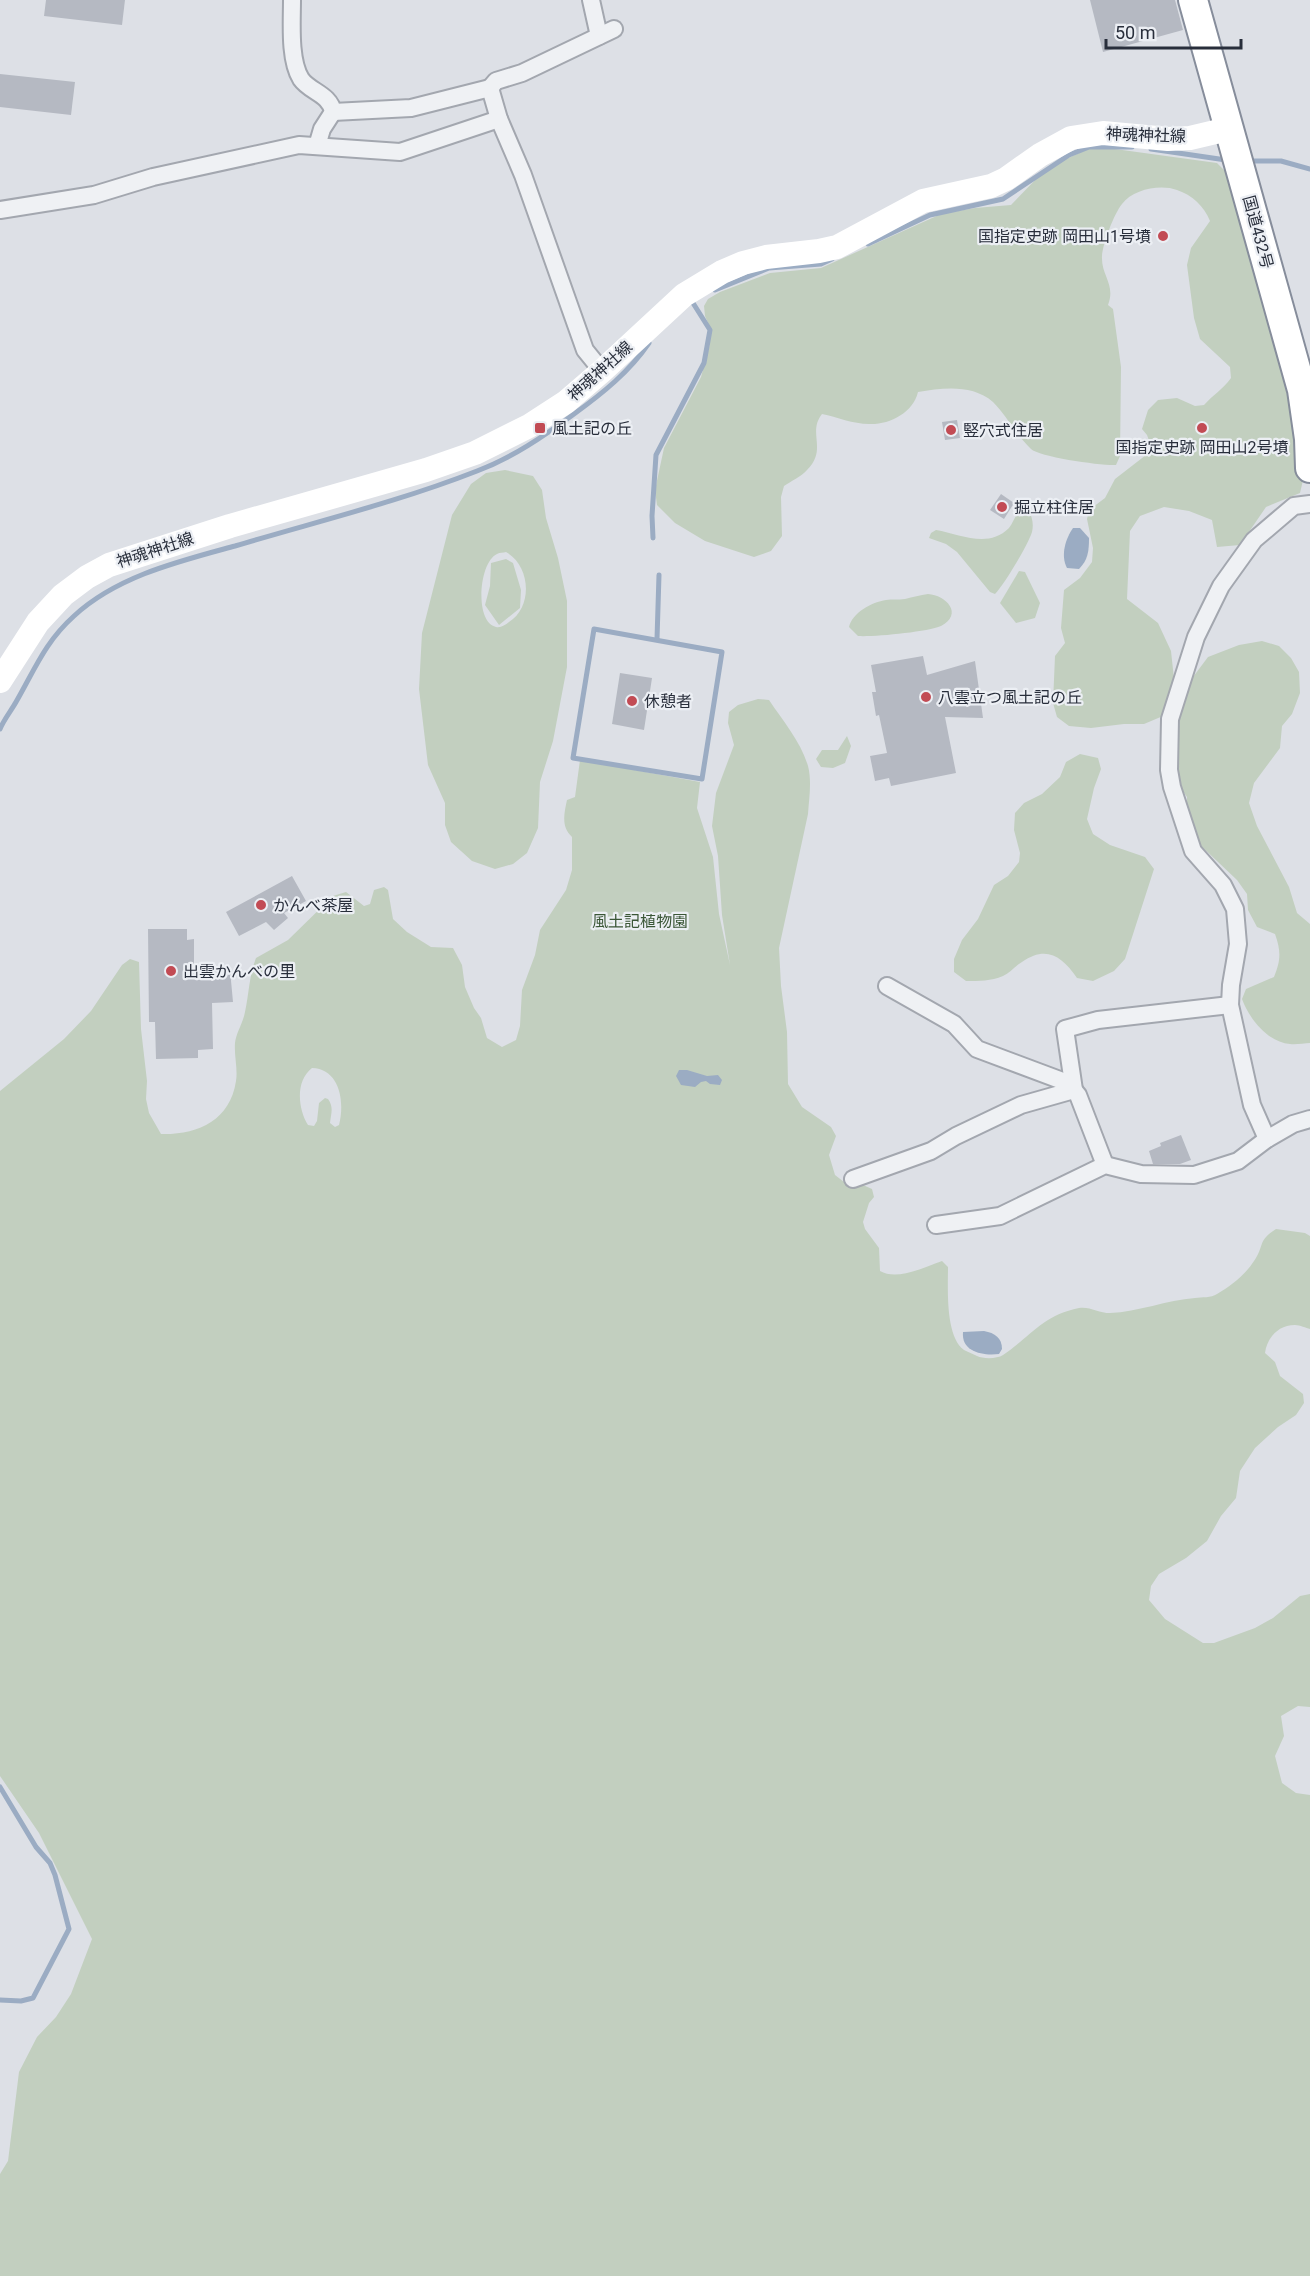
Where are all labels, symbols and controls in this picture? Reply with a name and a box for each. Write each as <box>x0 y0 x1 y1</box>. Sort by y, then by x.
scale bar <box>1106 12 1241 50</box>
text: 50 m <box>1115 22 1155 43</box>
street label: 神魂神社線 <box>1106 124 1186 146</box>
street label: 国道432号 <box>1239 193 1277 271</box>
place label: 国指定史跡 岡田山1号墳 <box>978 227 1151 246</box>
marker: 国指定史跡 岡田山1号墳 <box>1156 229 1170 243</box>
street label: 神魂神社線 <box>564 337 636 405</box>
place label: 風土記の丘 <box>552 419 632 438</box>
marker: 風土記の丘 <box>533 421 547 435</box>
place label: 竪穴式住居 <box>963 421 1043 440</box>
marker: 国指定史跡 岡田山2号墳 <box>1195 421 1209 435</box>
marker: 竪穴式住居 <box>944 423 958 437</box>
place label: 国指定史跡 岡田山2号墳 <box>1116 438 1288 457</box>
place label: 掘立柱住居 <box>1014 498 1094 517</box>
marker: 掘立柱住居 <box>995 500 1009 514</box>
street label: 神魂神社線 <box>114 529 196 571</box>
place label: 八雲立つ風土記の丘 <box>938 688 1082 707</box>
marker: 八雲立つ風土記の丘 <box>919 690 933 704</box>
place label: 休憩者 <box>644 692 692 711</box>
marker: 休憩者 <box>625 694 639 708</box>
place label: かんべ茶屋 <box>273 896 353 915</box>
marker: かんべ茶屋 <box>254 898 268 912</box>
park label: 風土記植物園 <box>592 912 688 931</box>
place label: 出雲かんべの里 <box>183 962 295 981</box>
marker: 出雲かんべの里 <box>164 964 178 978</box>

